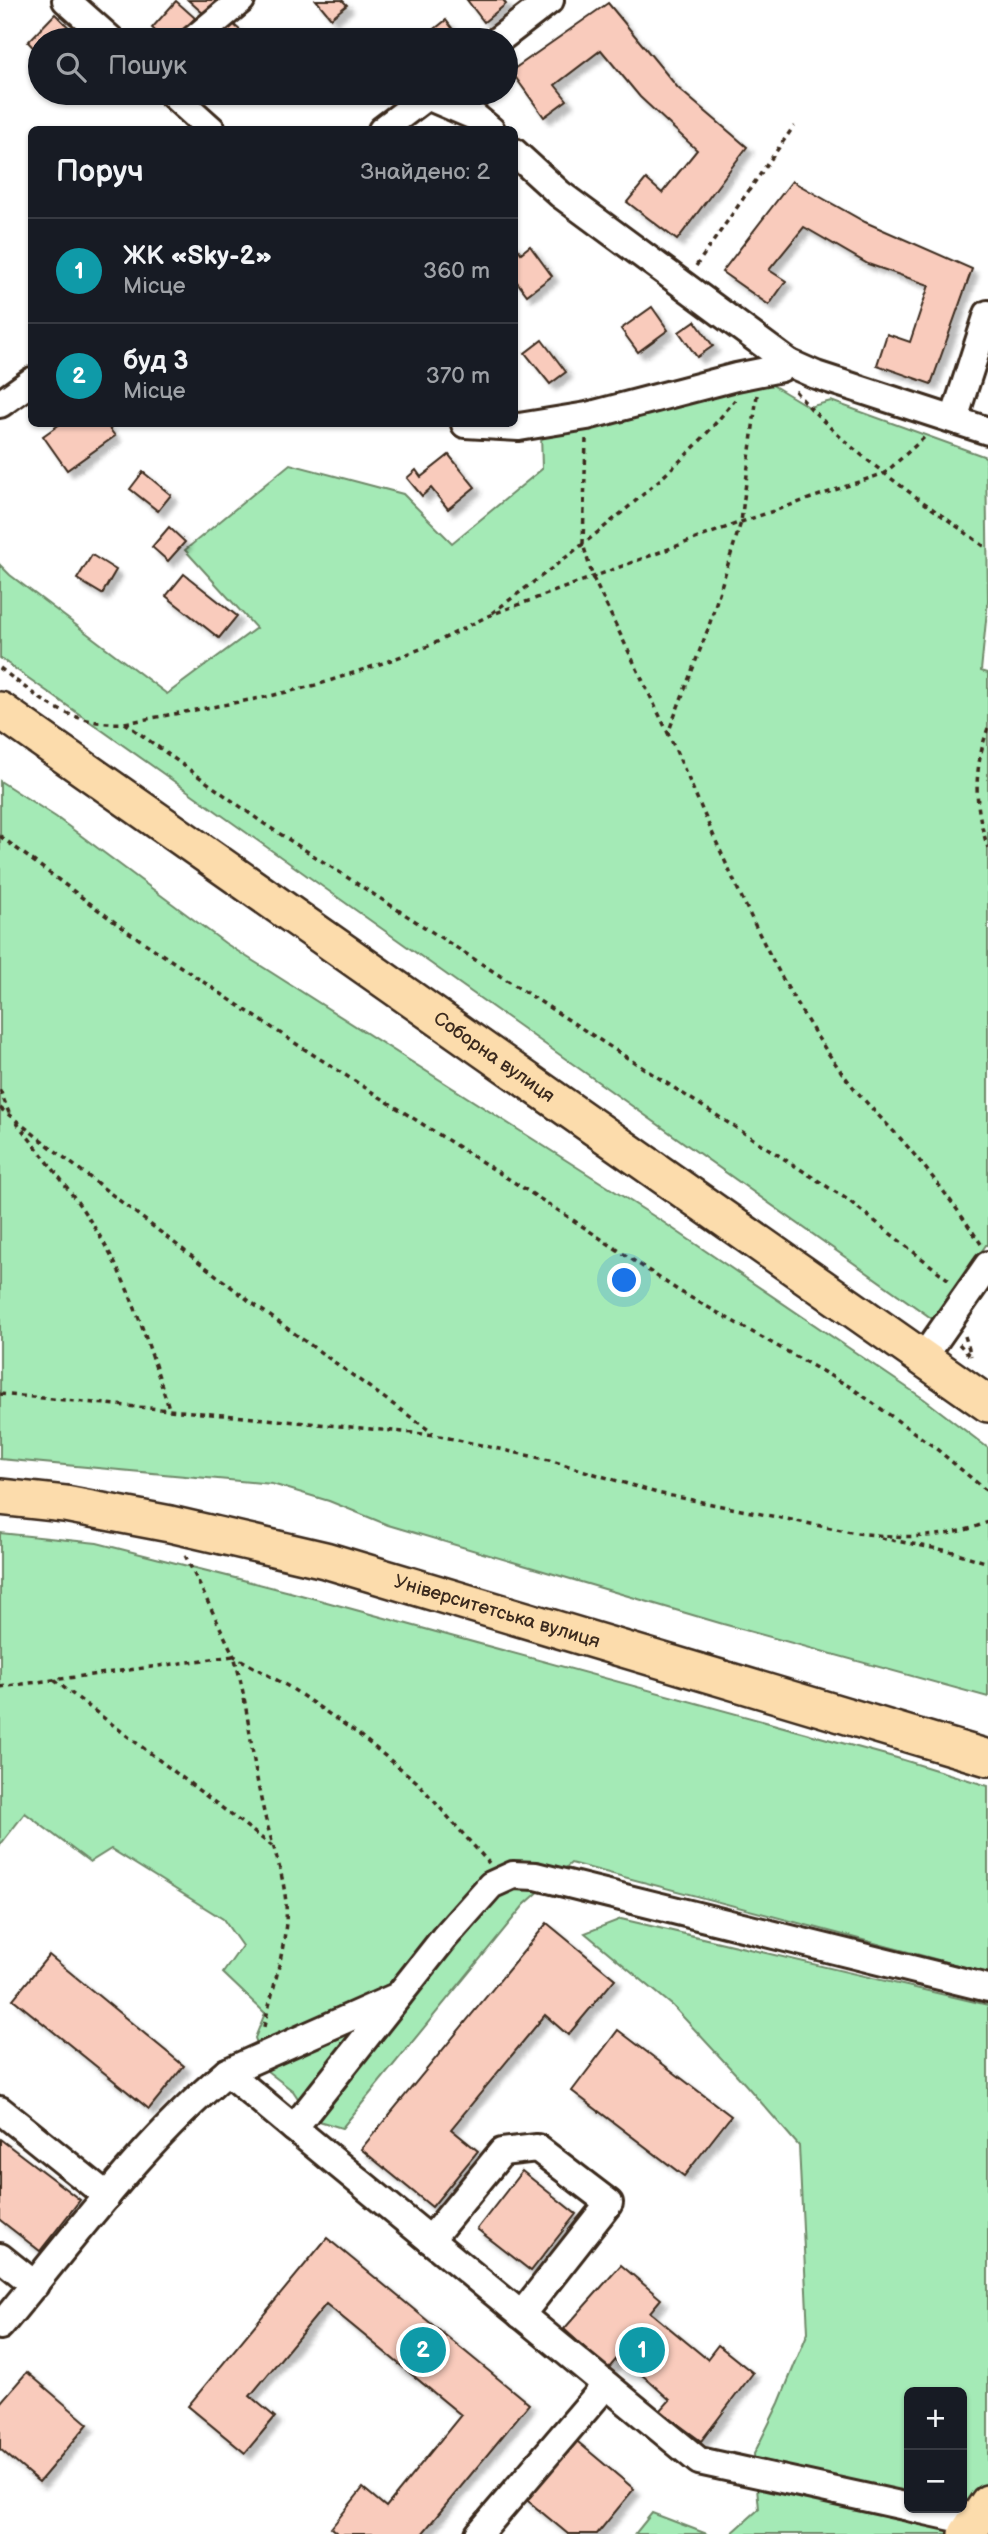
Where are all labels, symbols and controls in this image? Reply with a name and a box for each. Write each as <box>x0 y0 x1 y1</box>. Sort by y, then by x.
search box <box>28 28 518 105</box>
icon: search <box>52 48 90 86</box>
text: Пошук <box>108 51 187 82</box>
text: Поруч <box>56 154 144 190</box>
text: Знайдено: 2 <box>361 158 490 186</box>
text: ЖК «Sky-2» <box>123 241 272 272</box>
text: 1 <box>74 257 84 285</box>
text: 360 m <box>423 257 490 285</box>
text: Місце <box>123 272 186 300</box>
text: буд 3 <box>123 346 189 377</box>
text: 2 <box>72 362 86 390</box>
text: 370 m <box>426 362 490 390</box>
text: Місце <box>123 377 186 405</box>
street label: Соборна вулиця <box>429 1007 559 1108</box>
your location <box>607 1263 641 1297</box>
street label: Університетська вулиця <box>391 1570 603 1653</box>
pin: 2 <box>400 2324 446 2376</box>
pin: 1 <box>619 2324 665 2376</box>
map controls <box>904 2387 967 2513</box>
button: + <box>904 2387 967 2450</box>
button: − <box>904 2450 967 2513</box>

